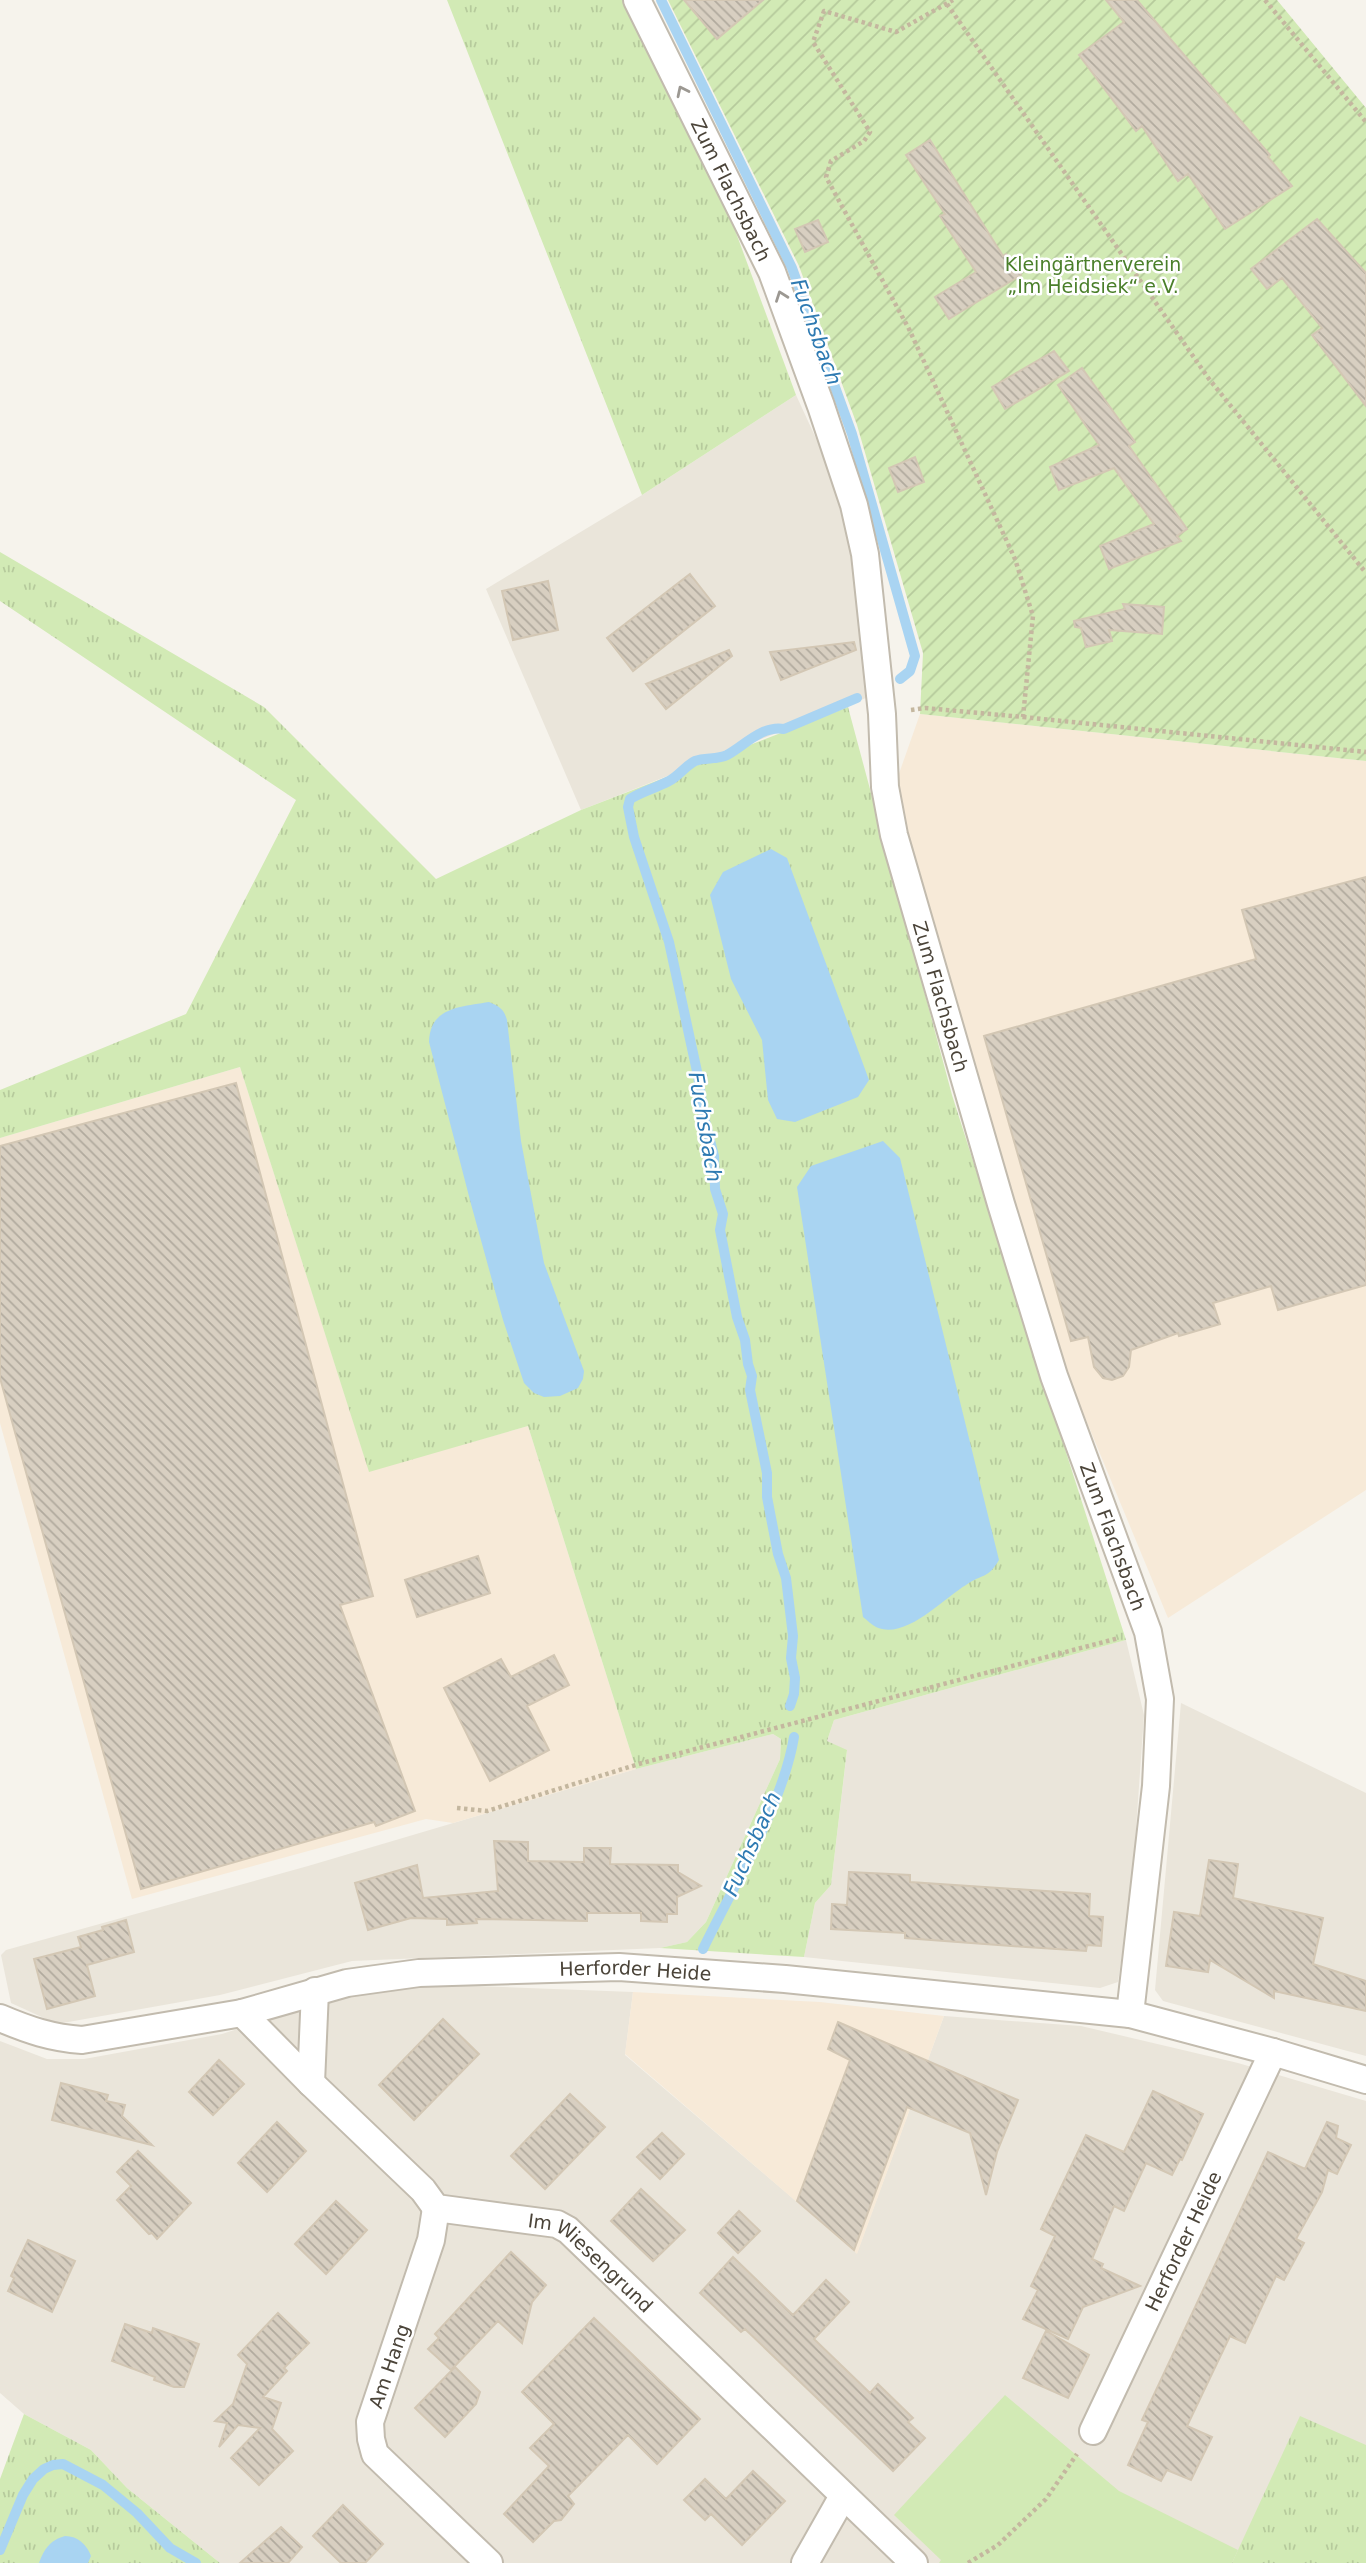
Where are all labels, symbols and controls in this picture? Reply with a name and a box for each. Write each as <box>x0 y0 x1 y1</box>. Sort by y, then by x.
one-way arrow <box>677 86 691 98</box>
street label: Zum Flachsbach <box>687 115 776 265</box>
park label: Kleingärtnerverein „Im Heidsiek“ e.V. <box>1005 253 1181 297</box>
water label: Fuchsbach <box>786 276 846 388</box>
one-way arrow <box>775 290 789 302</box>
street label: Zum Flachsbach <box>909 919 973 1075</box>
water label: Fuchsbach <box>684 1070 726 1184</box>
street label: Zum Flachsbach <box>1076 1460 1150 1614</box>
water label: Fuchsbach <box>718 1788 786 1900</box>
street label: Herforder Heide <box>559 1956 712 1985</box>
street label: Herforder Heide <box>1140 2168 1226 2315</box>
street label: Im Wiesengrund <box>527 2209 658 2317</box>
street label: Am Hang <box>364 2321 414 2411</box>

